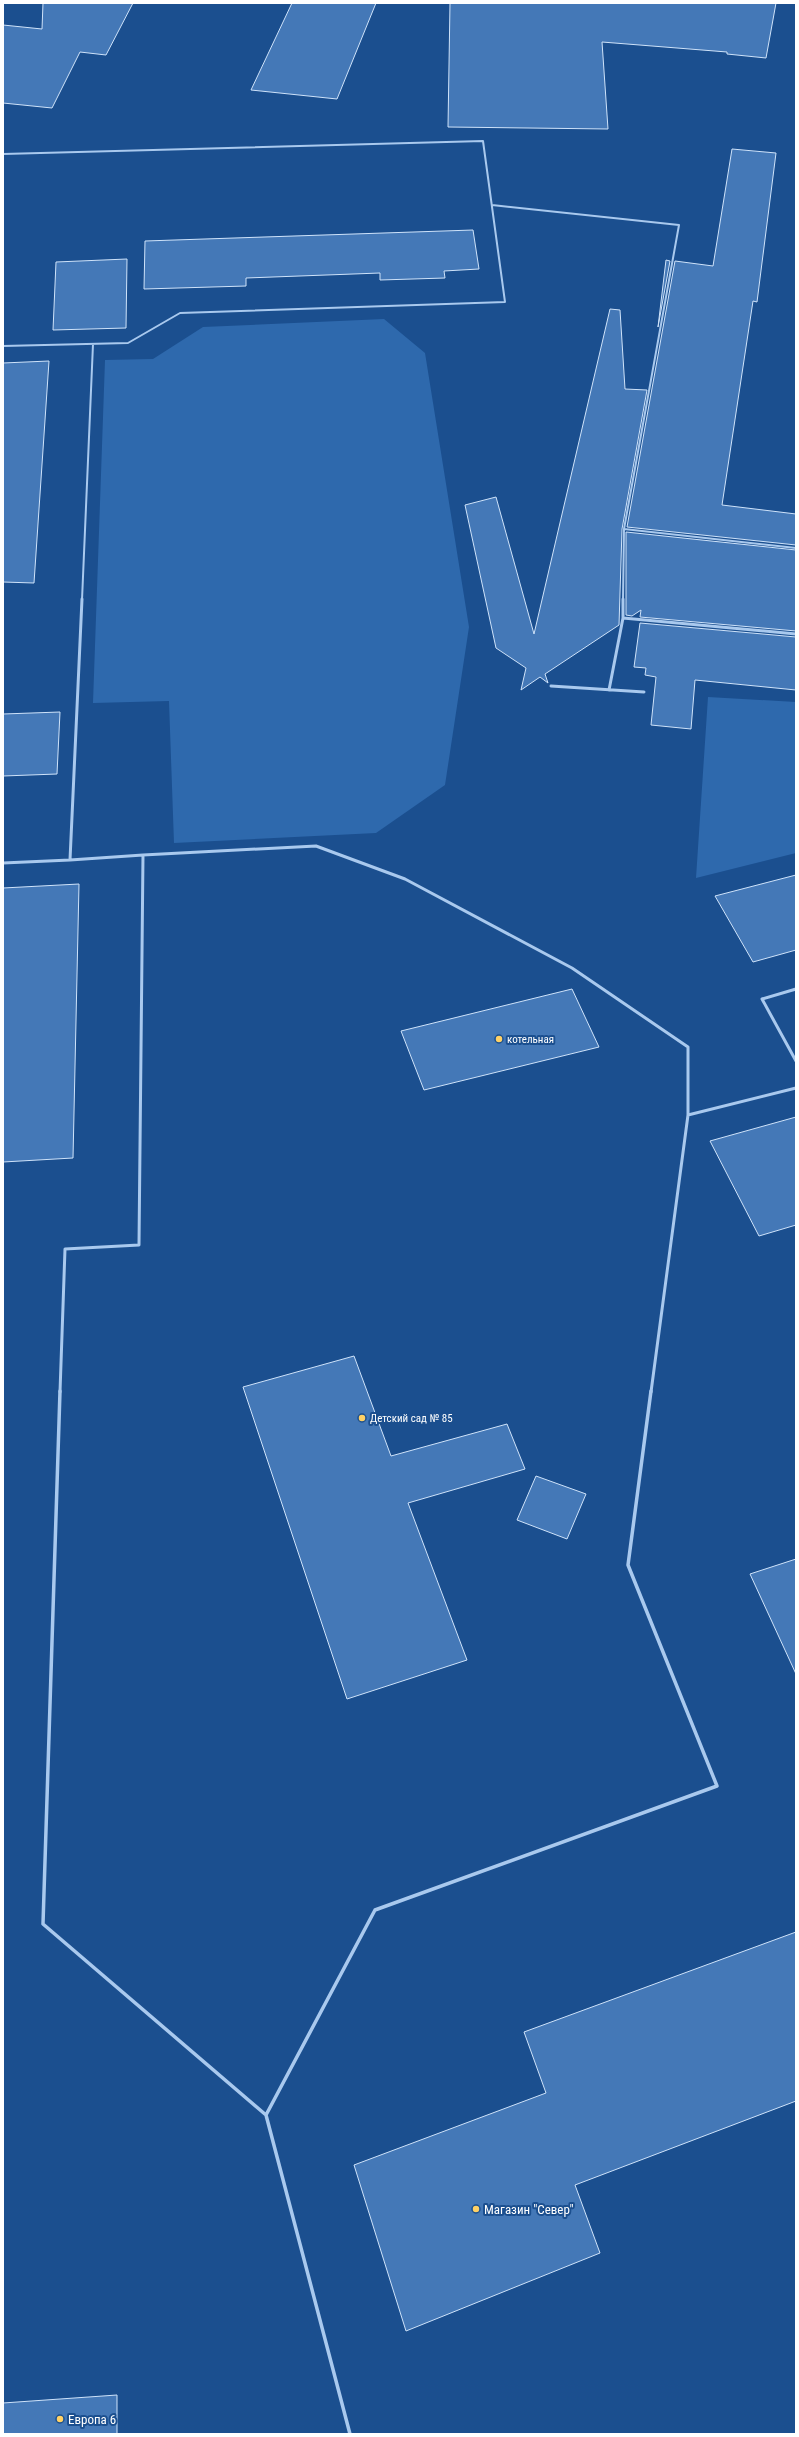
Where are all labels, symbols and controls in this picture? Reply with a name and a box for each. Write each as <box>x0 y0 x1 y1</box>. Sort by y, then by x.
place label: котельная <box>507 1033 554 1046</box>
marker: котельная <box>494 1034 504 1044</box>
place label: Детский сад № 85 <box>370 1412 453 1425</box>
marker: Детский сад № 85 <box>357 1413 367 1423</box>
place label: Магазин "Север" <box>484 2202 574 2217</box>
marker: Магазин "Север" <box>471 2204 481 2214</box>
place label: Европа 6 <box>68 2412 116 2427</box>
marker: Европа 6 <box>55 2414 65 2424</box>

